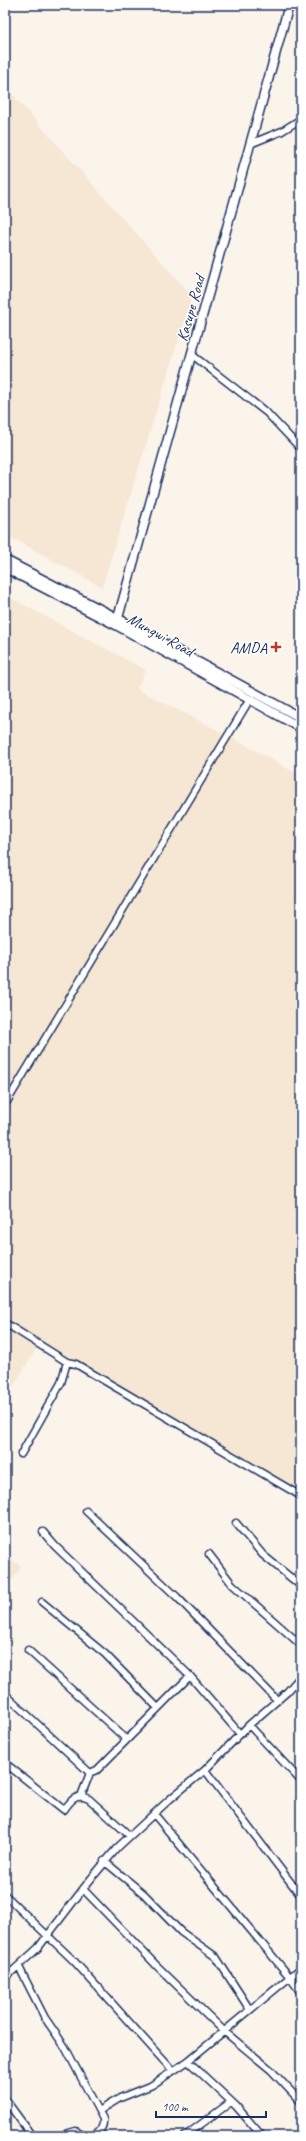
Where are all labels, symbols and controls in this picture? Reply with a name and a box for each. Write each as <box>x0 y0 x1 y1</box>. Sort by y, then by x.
street label: Kasupe Road <box>172 270 211 344</box>
street label: Mungwi Road <box>124 609 200 663</box>
place label: AMDA <box>230 638 268 658</box>
marker: AMDA <box>270 641 282 653</box>
scale bar <box>156 2093 266 2119</box>
text: 100 m <box>162 2099 189 2115</box>

